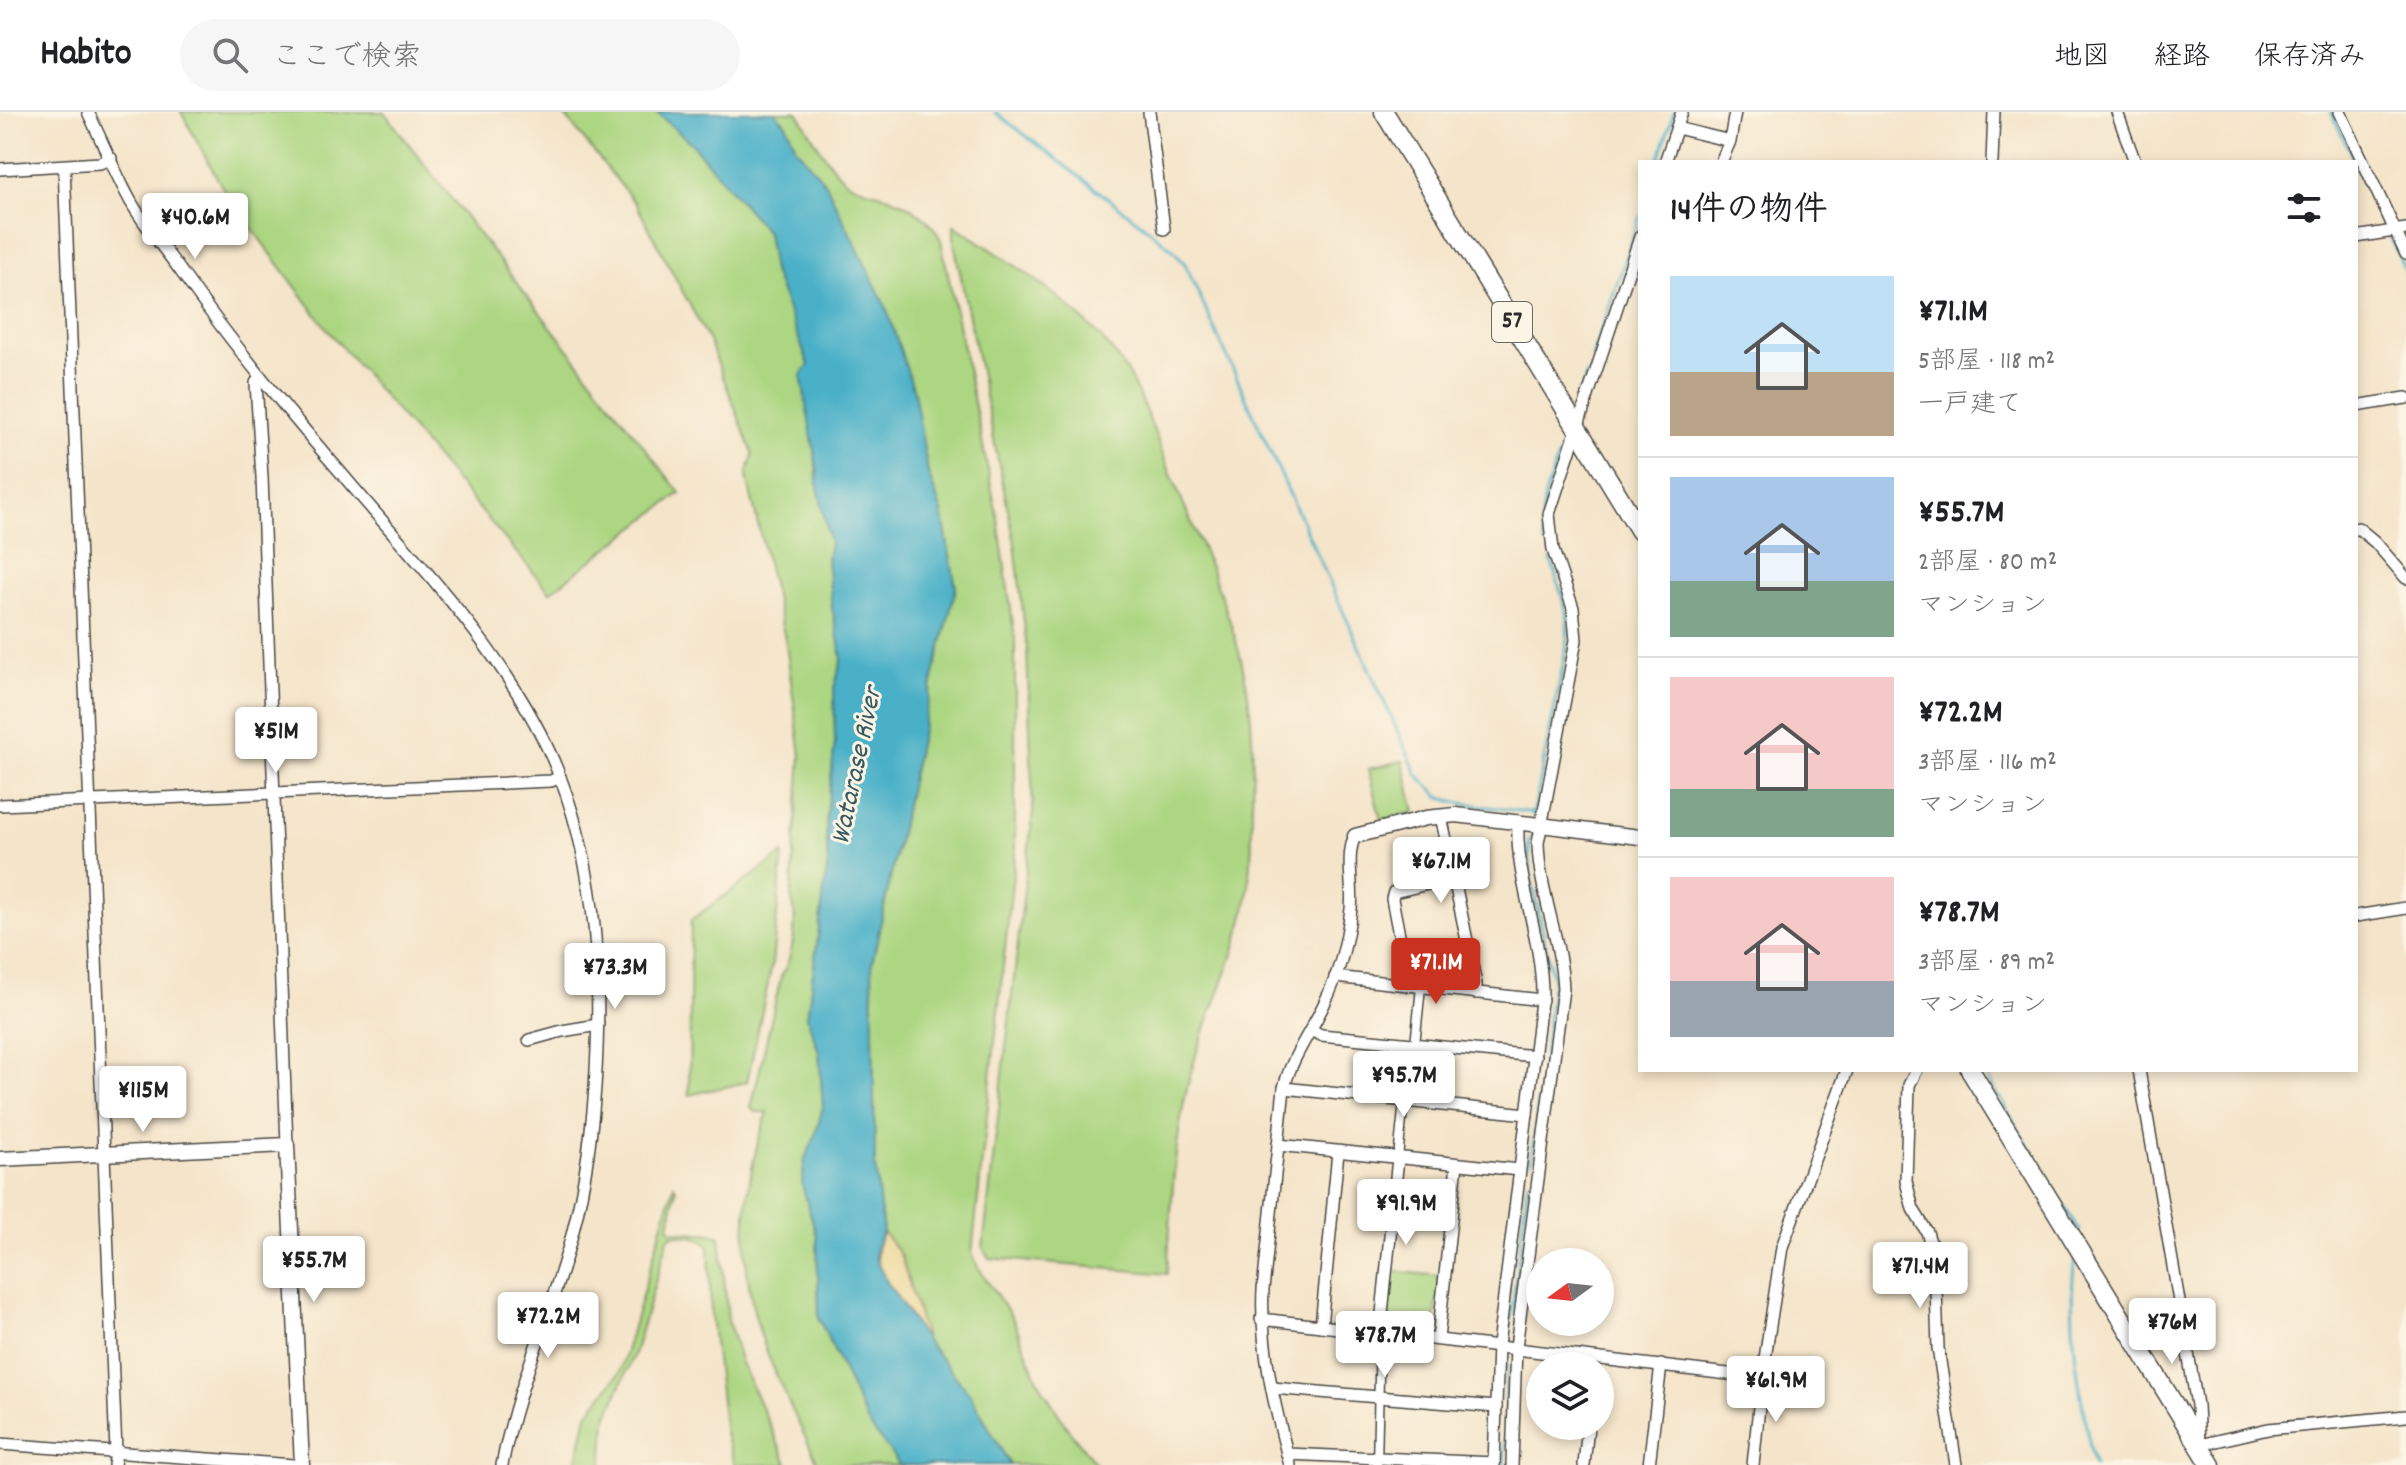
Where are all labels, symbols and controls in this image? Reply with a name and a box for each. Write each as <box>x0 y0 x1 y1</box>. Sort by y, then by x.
search box <box>180 19 740 91</box>
text: Habito <box>40 28 132 83</box>
icon: search <box>208 33 252 77</box>
text: ここで検索 <box>272 38 422 81</box>
text: 地図 <box>2054 39 2110 79</box>
text: 経路 <box>2154 39 2210 79</box>
text: 保存済み <box>2254 39 2366 79</box>
icon: filters <box>2282 186 2326 230</box>
text: 14件の物件 <box>1670 188 1828 237</box>
pin: ¥40.6M <box>130 193 260 261</box>
text: ¥40.6M <box>160 200 230 237</box>
text: ¥71.1M <box>1918 289 1988 338</box>
road number: 57 <box>1492 302 1532 342</box>
icon: home <box>1734 308 1830 404</box>
text: 5部屋 · 118 m² <box>1918 344 2055 381</box>
text: 一戸建て <box>1918 387 2022 424</box>
text: ¥55.7M <box>1918 490 2005 539</box>
icon: home <box>1734 509 1830 605</box>
text: 2部屋 · 80 m² <box>1918 545 2057 582</box>
text: マンション <box>1918 588 2047 625</box>
water label: Watarase River <box>823 680 896 848</box>
text: ¥72.2M <box>1918 690 2003 739</box>
pin: ¥51M <box>229 707 323 775</box>
icon: home <box>1734 709 1830 805</box>
text: ¥51M <box>253 714 299 751</box>
text: 3部屋 · 116 m² <box>1918 745 2057 782</box>
text: マンション <box>1918 788 2047 825</box>
pin: ¥67.1M <box>1376 837 1506 905</box>
text: ¥67.1M <box>1411 844 1471 881</box>
text: ¥78.7M <box>1918 890 2000 939</box>
icon: home <box>1734 909 1830 1005</box>
pin: ¥71.1M <box>1371 938 1501 1006</box>
pin: ¥73.3M <box>550 943 680 1011</box>
text: ¥71.1M <box>1409 945 1463 982</box>
text: 3部屋 · 89 m² <box>1918 945 2055 982</box>
text: ¥73.3M <box>582 950 648 987</box>
text: マンション <box>1918 988 2047 1025</box>
pin: ¥95.7M <box>1339 1051 1469 1119</box>
text: ¥95.7M <box>1371 1058 1437 1095</box>
pin: ¥115M <box>87 1066 199 1134</box>
text: ¥115M <box>117 1073 169 1110</box>
pin: ¥91.9M <box>1341 1179 1471 1247</box>
text: ¥91.9M <box>1375 1186 1437 1223</box>
pin: ¥55.7M <box>249 1236 379 1304</box>
pin: ¥71.4M <box>1855 1242 1985 1310</box>
text: ¥55.7M <box>281 1243 347 1280</box>
north arrow <box>1526 1248 1614 1336</box>
map controls <box>1526 1248 1614 1440</box>
text: ¥71.4M <box>1891 1249 1949 1286</box>
pin: ¥72.2M <box>483 1292 613 1360</box>
pin: ¥76M <box>2125 1298 2219 1366</box>
text: ¥72.2M <box>516 1299 580 1336</box>
text: ¥76M <box>2147 1305 2197 1342</box>
pin: ¥78.7M <box>1320 1311 1450 1379</box>
text: ¥78.7M <box>1354 1318 1416 1355</box>
button: layers <box>1526 1352 1614 1440</box>
pin: ¥61.9M <box>1711 1356 1841 1424</box>
text: ¥61.9M <box>1745 1363 1807 1400</box>

